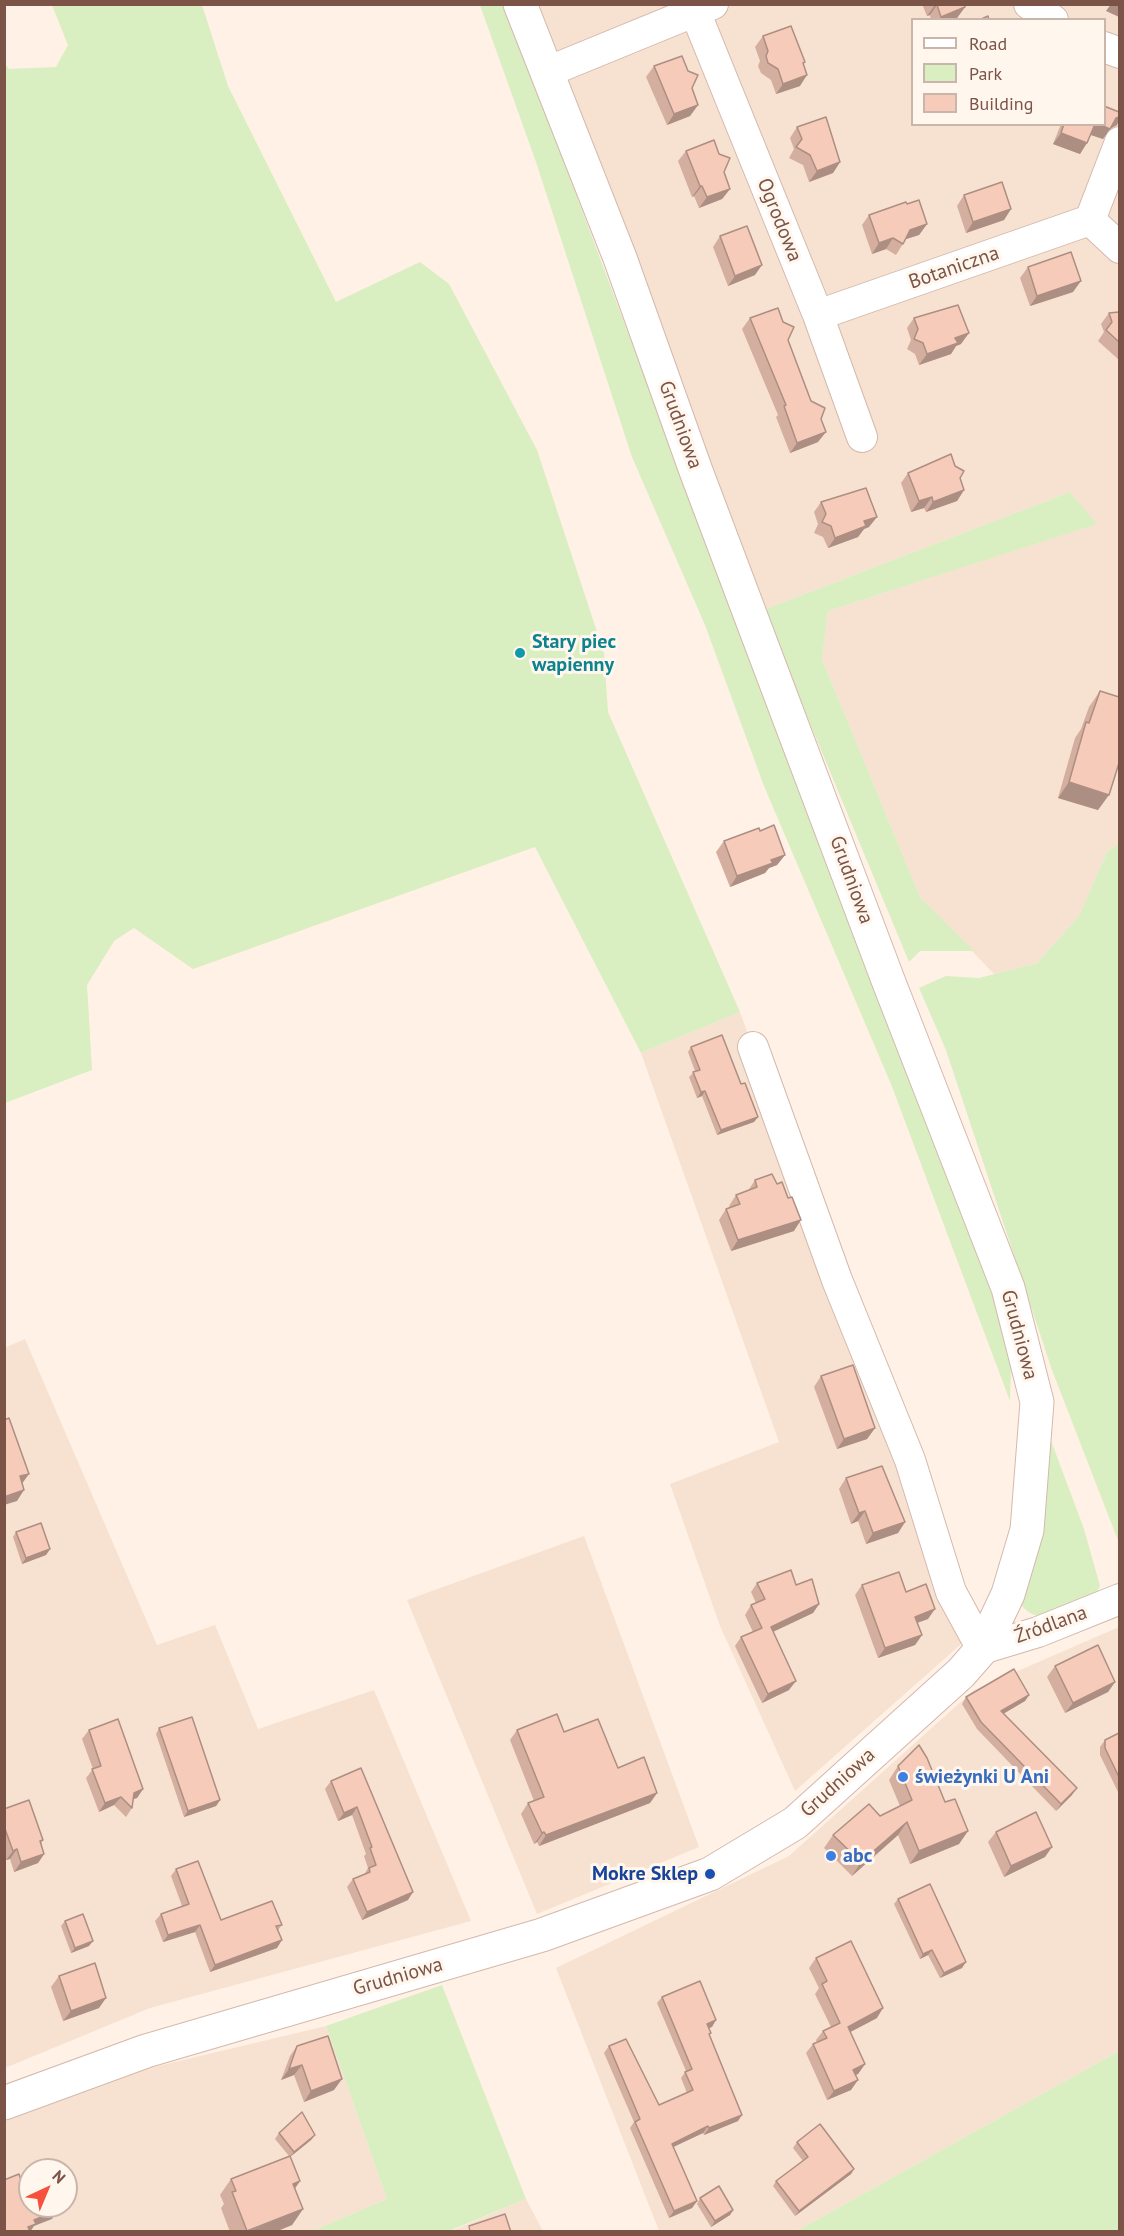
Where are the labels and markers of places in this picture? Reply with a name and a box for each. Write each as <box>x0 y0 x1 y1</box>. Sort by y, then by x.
place label: Stary piec wapienny <box>532 630 616 677</box>
marker: Stary piec wapienny <box>513 646 527 660</box>
place label: świeżynki U Ani <box>915 1765 1049 1789</box>
marker: świeżynki U Ani <box>896 1770 910 1784</box>
place label: abc <box>843 1844 872 1868</box>
marker: abc <box>824 1849 838 1863</box>
place label: Mokre Sklep <box>592 1862 698 1886</box>
marker: Mokre Sklep <box>703 1867 717 1881</box>

